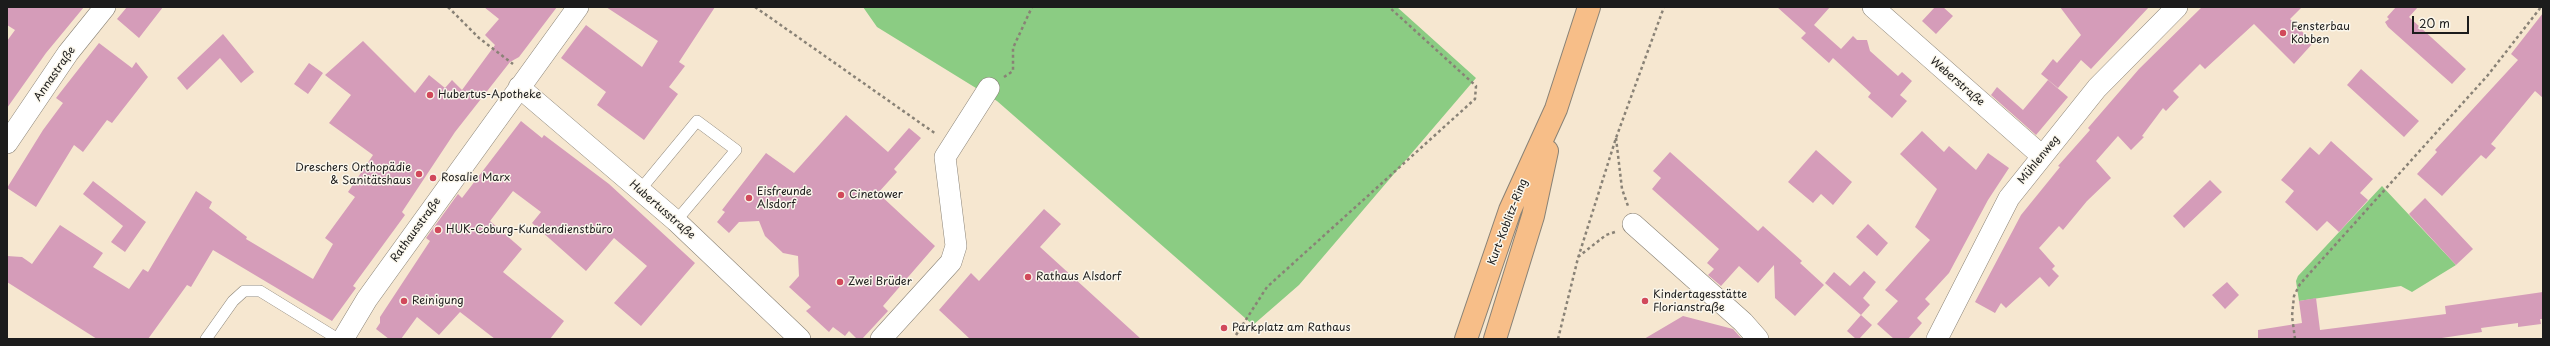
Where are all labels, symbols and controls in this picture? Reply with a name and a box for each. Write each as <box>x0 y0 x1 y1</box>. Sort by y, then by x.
scale bar <box>2414 8 2471 34</box>
text: 20 m <box>2419 14 2450 32</box>
place label: Fensterbau Kobben <box>2291 20 2350 46</box>
marker: Fensterbau Kobben <box>2278 28 2288 38</box>
street label: Annastraße <box>31 44 79 104</box>
street label: Weberstraße <box>1927 55 1987 109</box>
place label: Hubertus-Apotheke <box>438 88 542 102</box>
marker: Hubertus-Apotheke <box>425 90 435 100</box>
street label: Mühlenweg <box>2015 133 2063 187</box>
place label: Dreschers Orthopädie & Sanitätshaus <box>295 161 411 187</box>
marker: Dreschers Orthopädie & Sanitätshaus <box>414 169 424 179</box>
place label: Rosalie Marx <box>441 171 510 185</box>
marker: Rosalie Marx <box>428 173 438 183</box>
street label: Kurt-Koblitz-Ring <box>1486 177 1530 267</box>
street label: Hubertusstraße <box>626 178 698 242</box>
place label: Eisfreunde Alsdorf <box>757 185 812 211</box>
place label: Cinetower <box>849 188 903 202</box>
marker: Cinetower <box>836 190 846 200</box>
marker: Eisfreunde Alsdorf <box>744 193 754 203</box>
street label: Rathausstraße <box>388 195 444 265</box>
place label: HUK-Coburg-Kundendienstbüro <box>446 223 613 237</box>
marker: HUK-Coburg-Kundendienstbüro <box>433 225 443 235</box>
place label: Rathaus Alsdorf <box>1036 270 1121 284</box>
marker: Rathaus Alsdorf <box>1023 272 1033 282</box>
place label: Zwei Brüder <box>848 275 912 289</box>
marker: Zwei Brüder <box>835 277 845 287</box>
place label: Kindertagesstätte Florianstraße <box>1653 288 1747 314</box>
place label: Reinigung <box>412 294 464 308</box>
marker: Reinigung <box>399 296 409 306</box>
marker: Kindertagesstätte Florianstraße <box>1640 296 1650 306</box>
place label: Parkplatz am Rathaus <box>1232 321 1350 335</box>
marker: Parkplatz am Rathaus <box>1219 323 1229 333</box>

